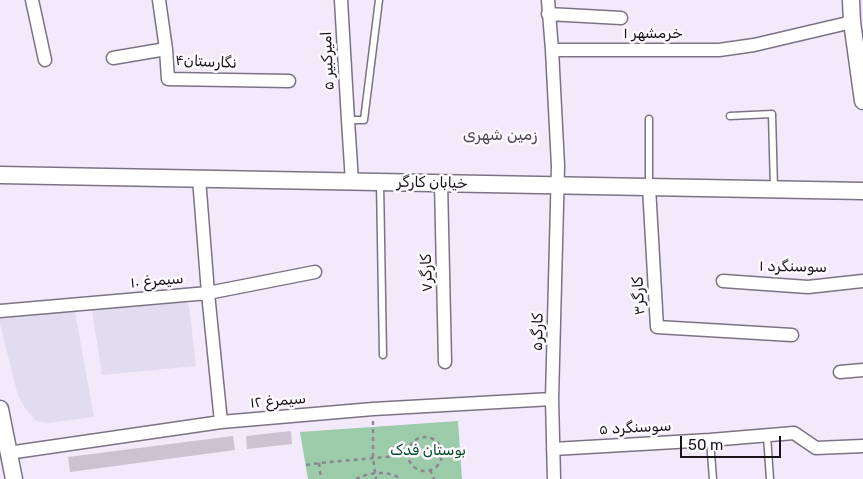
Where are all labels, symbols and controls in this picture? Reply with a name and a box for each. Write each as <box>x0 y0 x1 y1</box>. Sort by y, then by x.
street label: خرمشهر ۱ <box>623 25 683 43</box>
street label: امیرکبیر ۵ <box>317 31 339 91</box>
street label: نگارستان۴ <box>175 51 237 73</box>
district label: زمین شهری <box>463 125 537 145</box>
street label: خیابان کارگر <box>396 173 468 193</box>
street label: کارگر۷ <box>417 253 437 293</box>
street label: سوسنگرد ۱ <box>759 257 827 277</box>
street label: سیمرغ ۱۰ <box>130 270 184 292</box>
street label: کارگر۳ <box>629 276 649 316</box>
street label: کارگر۵ <box>529 313 547 351</box>
street label: سیمرغ ۱۲ <box>249 390 307 412</box>
street label: سوسنگرد ۵ <box>598 417 672 439</box>
scale bar <box>683 426 784 458</box>
text: 50 m <box>688 436 723 454</box>
park label: بوستان فدک <box>390 442 466 460</box>

